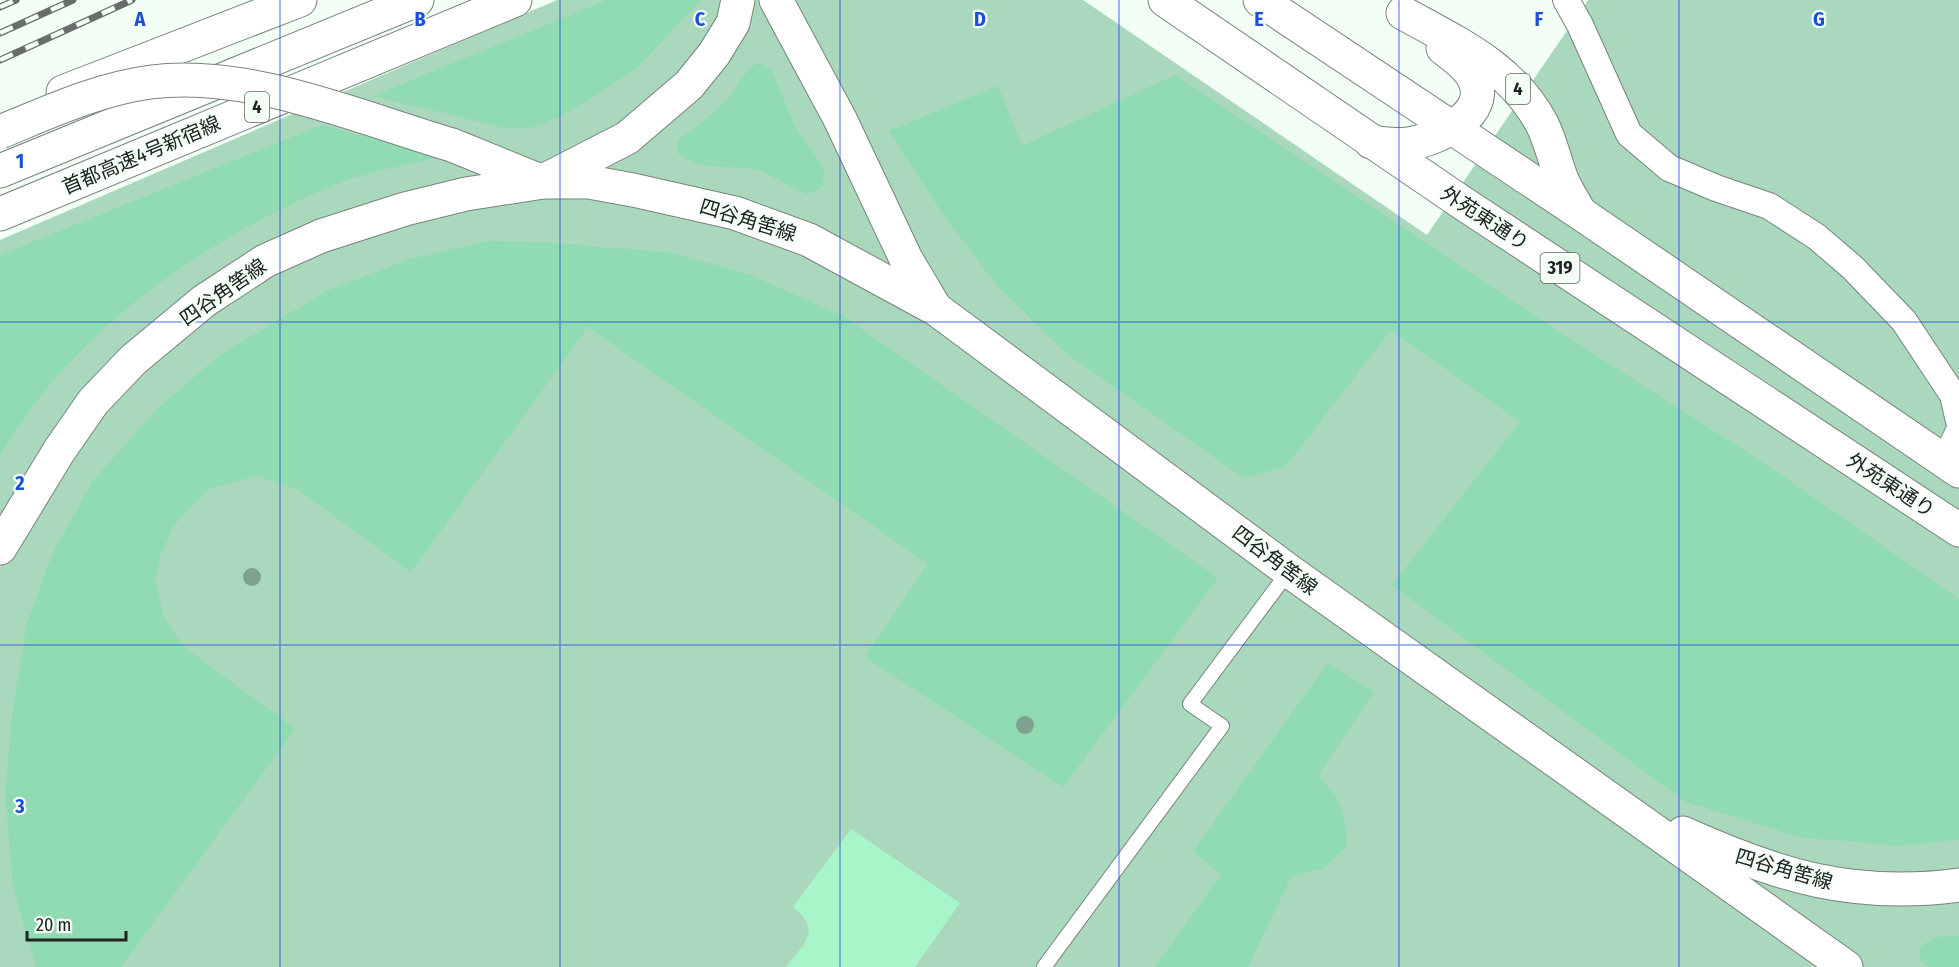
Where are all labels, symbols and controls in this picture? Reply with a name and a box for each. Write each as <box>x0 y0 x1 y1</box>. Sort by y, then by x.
text: A <box>134 7 147 31</box>
text: B <box>414 7 426 31</box>
text: C <box>695 7 706 31</box>
text: D <box>974 7 986 31</box>
text: E <box>1254 7 1264 31</box>
text: F <box>1535 7 1544 31</box>
text: G <box>1813 7 1825 31</box>
road number: 4 <box>1506 74 1530 104</box>
road number: 4 <box>245 92 269 122</box>
street label: 首都高速4号新宿線 <box>58 111 224 199</box>
text: 1 <box>16 149 24 173</box>
street label: 外苑東通り <box>1437 181 1533 255</box>
street label: 四谷角筈線 <box>697 194 799 246</box>
street label: 四谷角筈線 <box>175 253 271 331</box>
road number: 319 <box>1540 253 1580 283</box>
street label: 外苑東通り <box>1843 448 1939 522</box>
text: 2 <box>14 471 25 495</box>
street label: 四谷角筈線 <box>1228 520 1322 600</box>
text: 3 <box>14 794 25 818</box>
street label: 四谷角筈線 <box>1733 844 1835 894</box>
scale bar <box>27 904 126 942</box>
text: 20 m <box>36 914 71 936</box>

